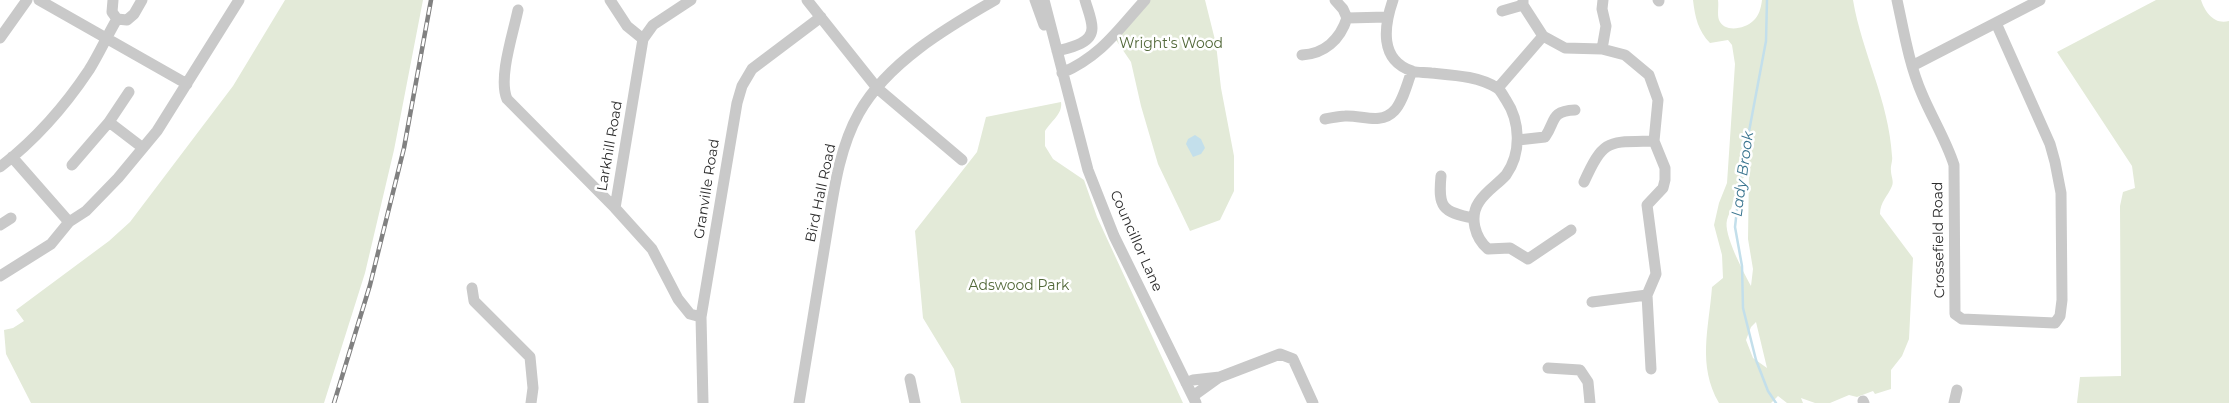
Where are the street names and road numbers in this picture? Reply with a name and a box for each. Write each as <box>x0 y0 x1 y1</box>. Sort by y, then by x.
street label: Larkhill Road <box>594 100 626 192</box>
street label: Granville Road <box>691 138 723 240</box>
street label: Bird Hall Road <box>802 142 840 244</box>
street label: Crossefield Road <box>1930 181 1948 299</box>
street label: Councillor Lane <box>1106 188 1166 294</box>

